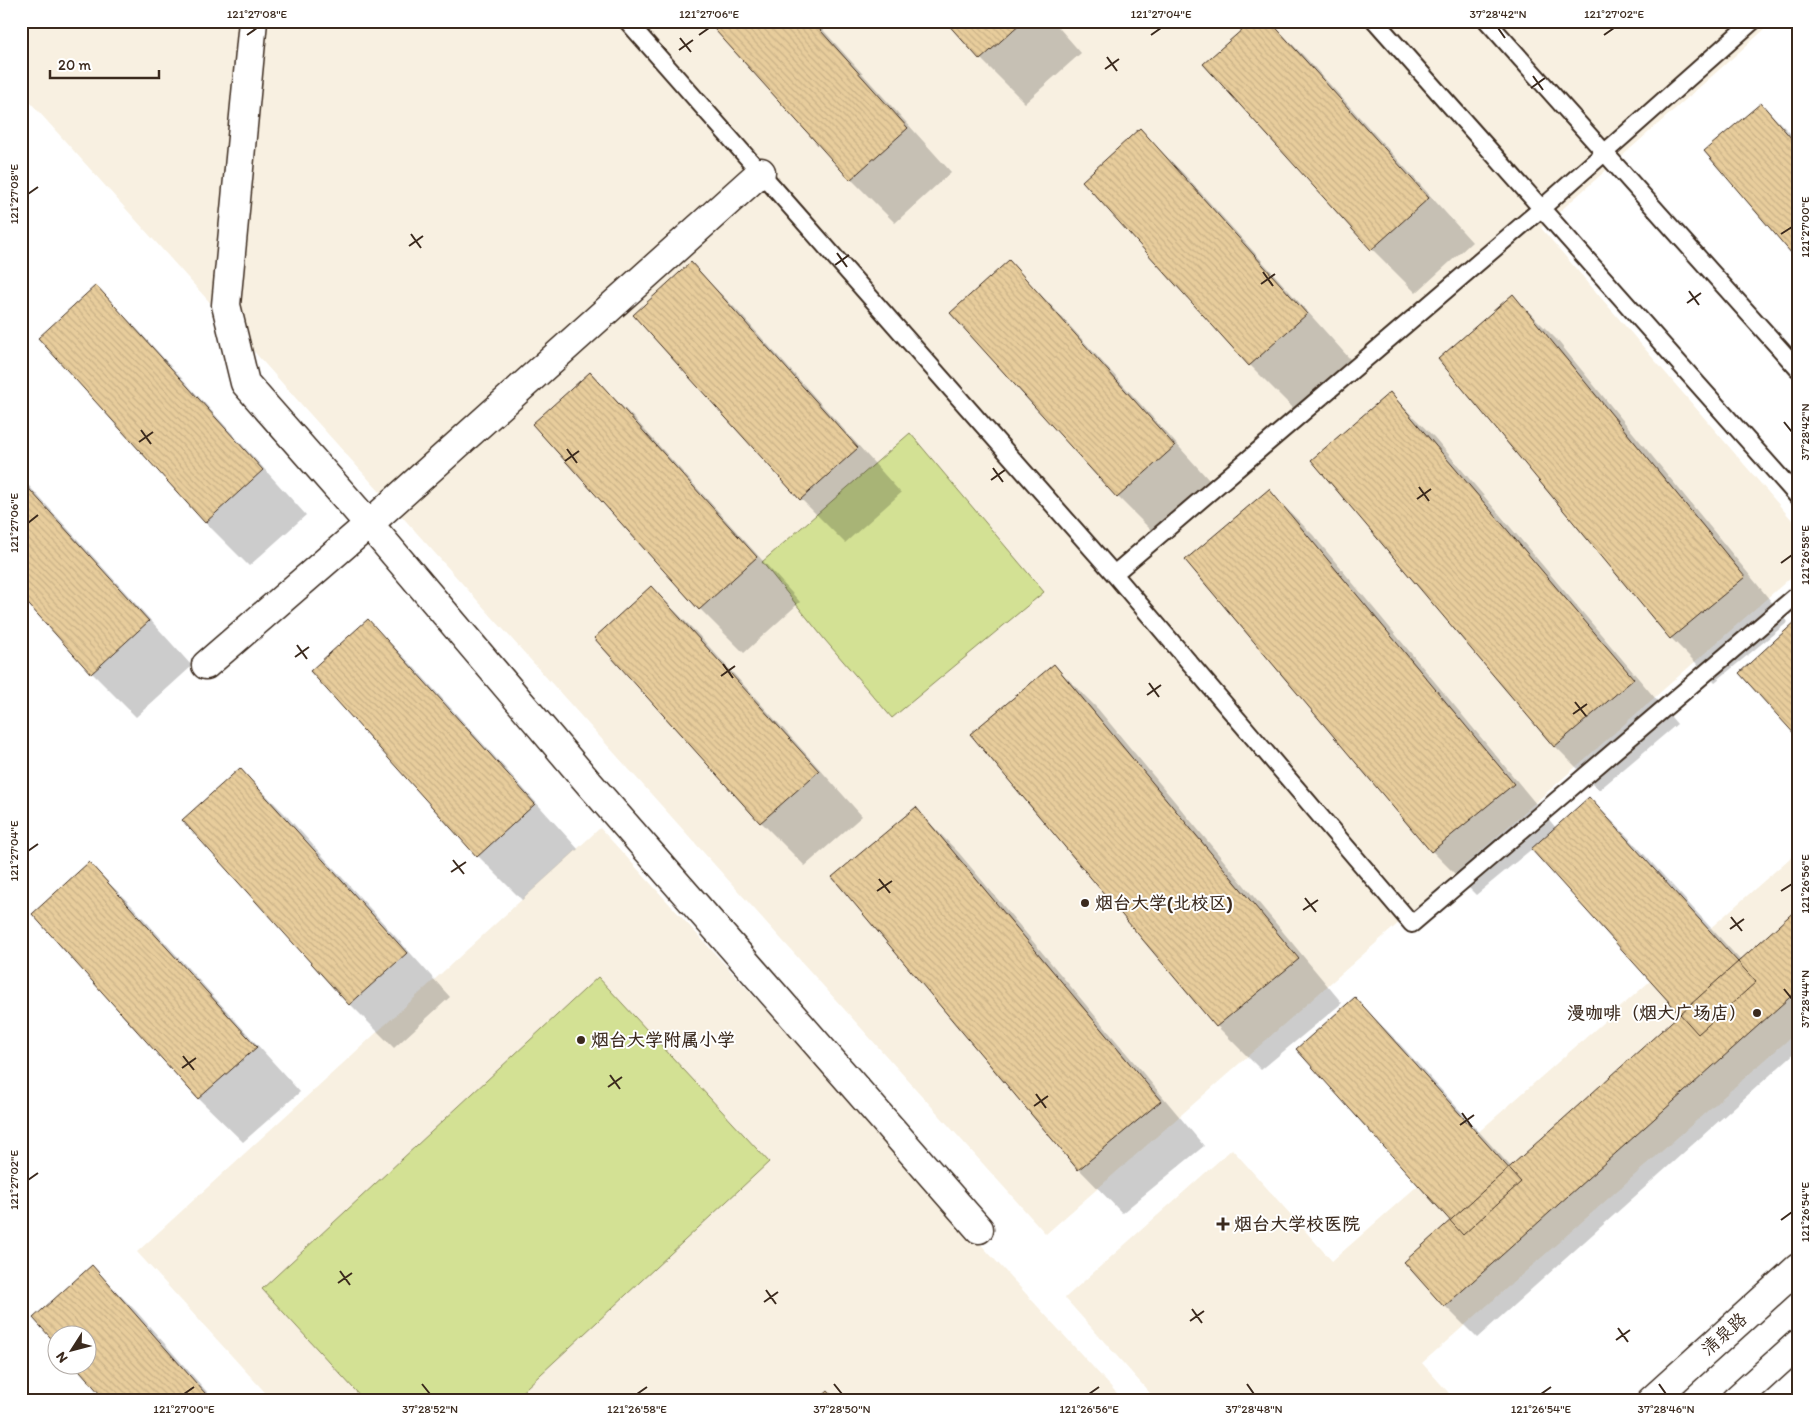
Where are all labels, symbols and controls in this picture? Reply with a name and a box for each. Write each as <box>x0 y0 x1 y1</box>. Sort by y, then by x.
text: 121°27'08"E <box>227 7 288 21</box>
text: 121°27'06"E <box>679 7 739 21</box>
text: 121°27'04"E <box>1130 7 1192 21</box>
text: 37°28'42"N <box>1469 7 1527 21</box>
text: 121°27'02"E <box>1584 7 1644 21</box>
scale bar <box>50 48 159 80</box>
text: 20 m <box>58 56 92 74</box>
text: 121°27'08"E <box>7 163 21 224</box>
text: 121°27'00"E <box>1798 196 1812 258</box>
text: 37°28'42"N <box>1798 403 1812 461</box>
text: 121°27'06"E <box>7 493 21 553</box>
text: 121°26'58"E <box>1798 525 1812 585</box>
text: 121°27'04"E <box>7 820 21 882</box>
text: 121°26'56"E <box>1798 854 1812 914</box>
place label: 烟台大学(北校区) <box>1095 892 1233 914</box>
marker: 烟台大学(北校区) <box>1079 897 1091 909</box>
text: 37°28'44"N <box>1798 970 1812 1028</box>
place label: 漫咖啡（烟大广场店） <box>1567 1002 1747 1024</box>
marker: 漫咖啡（烟大广场店） <box>1751 1007 1763 1019</box>
place label: 烟台大学附属小学 <box>591 1029 735 1051</box>
marker: 烟台大学附属小学 <box>575 1034 587 1046</box>
text: 121°27'02"E <box>7 1150 21 1210</box>
text: 121°26'54"E <box>1798 1181 1812 1242</box>
place label: 烟台大学校医院 <box>1234 1213 1360 1235</box>
marker: 烟台大学校医院 <box>1216 1217 1230 1231</box>
street label: 清泉路 <box>1697 1308 1751 1360</box>
north arrow <box>48 1324 98 1374</box>
text: N <box>52 1349 72 1366</box>
text: 121°27'00"E <box>153 1402 215 1416</box>
text: 37°28'52"N <box>402 1402 458 1416</box>
text: 121°26'58"E <box>607 1402 667 1416</box>
text: 37°28'50"N <box>813 1402 871 1416</box>
text: 121°26'56"E <box>1059 1402 1119 1416</box>
text: 37°28'48"N <box>1225 1402 1283 1416</box>
text: 121°26'54"E <box>1511 1402 1572 1416</box>
text: 37°28'46"N <box>1637 1402 1695 1416</box>

